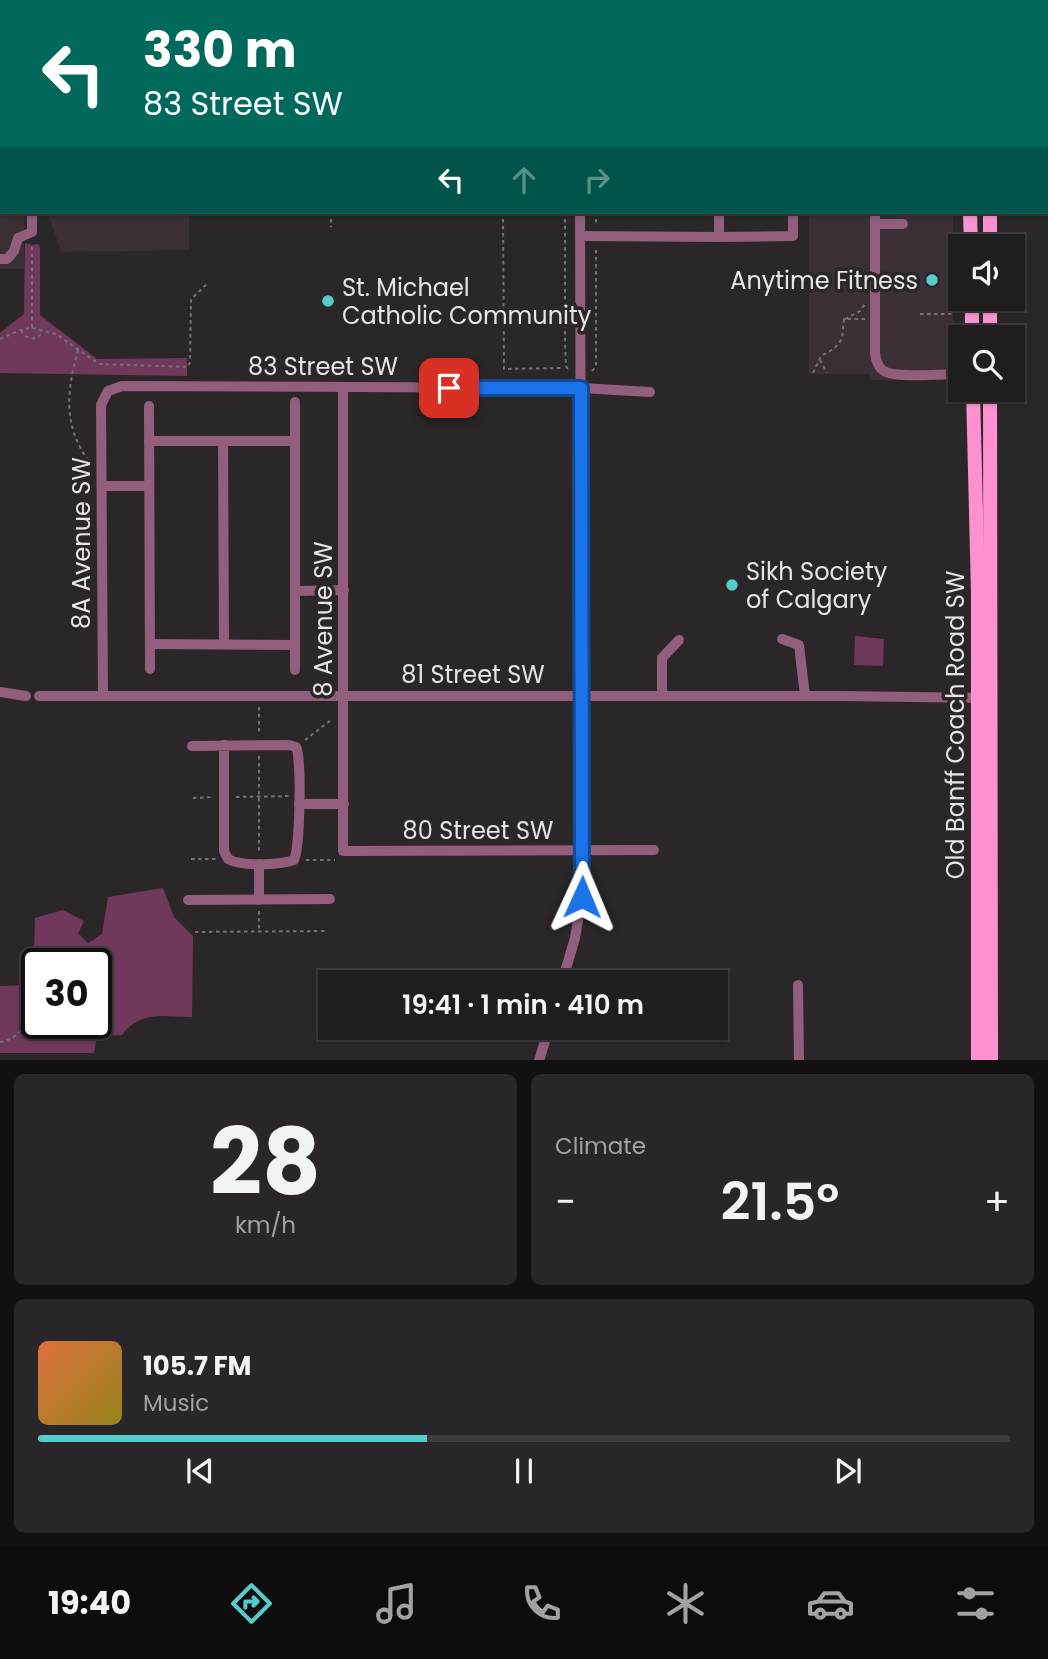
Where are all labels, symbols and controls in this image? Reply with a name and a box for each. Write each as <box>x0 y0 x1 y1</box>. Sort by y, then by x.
text: 330 m <box>143 16 297 84</box>
icon: left <box>28 28 119 119</box>
text: 83 Street SW <box>143 81 343 126</box>
icon: left <box>432 161 470 199</box>
icon: ahead <box>505 161 543 199</box>
icon: right <box>578 161 616 199</box>
map controls <box>948 234 1025 402</box>
button: sound <box>948 234 1025 311</box>
place label: Anytime Fitness <box>730 264 918 297</box>
place label: St. Michael Catholic Community <box>342 271 592 332</box>
marker: Anytime Fitness <box>924 272 940 288</box>
marker: St. Michael Catholic Community <box>320 293 336 309</box>
button: search <box>948 325 1025 402</box>
street label: 83 Street SW <box>248 350 398 383</box>
pin <box>419 358 479 418</box>
icon: arrive <box>430 369 468 407</box>
street label: 8A Avenue SW <box>65 457 98 629</box>
street label: 8 Avenue SW <box>307 541 340 697</box>
place label: Sikh Society of Calgary <box>746 555 888 616</box>
street label: Old Banff Coach Road SW <box>939 571 972 879</box>
marker: Sikh Society of Calgary <box>724 577 740 593</box>
street label: 81 Street SW <box>401 658 545 691</box>
street label: 80 Street SW <box>403 814 553 847</box>
position arrow <box>545 860 619 934</box>
speed limit sign: 30 <box>21 948 112 1039</box>
text: 19:41 · 1 min · 410 m <box>402 987 644 1023</box>
text: 28 <box>210 1098 321 1226</box>
text: Climate <box>555 1130 646 1162</box>
text: 21.5° <box>721 1165 839 1238</box>
text: − <box>555 1175 576 1228</box>
text: + <box>984 1175 1010 1228</box>
text: km/h <box>235 1209 296 1241</box>
text: 105.7 FM <box>143 1348 251 1384</box>
text: Music <box>143 1387 209 1419</box>
icon: previous <box>181 1452 219 1490</box>
icon: pause <box>505 1452 543 1490</box>
icon: next <box>829 1452 867 1490</box>
icon: directions <box>227 1579 276 1628</box>
icon: music <box>372 1579 421 1628</box>
icon: phone <box>517 1579 566 1628</box>
icon: climate <box>661 1579 710 1628</box>
icon: car <box>806 1579 855 1628</box>
icon: filters <box>951 1579 1000 1628</box>
text: 19:40 <box>48 1580 131 1625</box>

